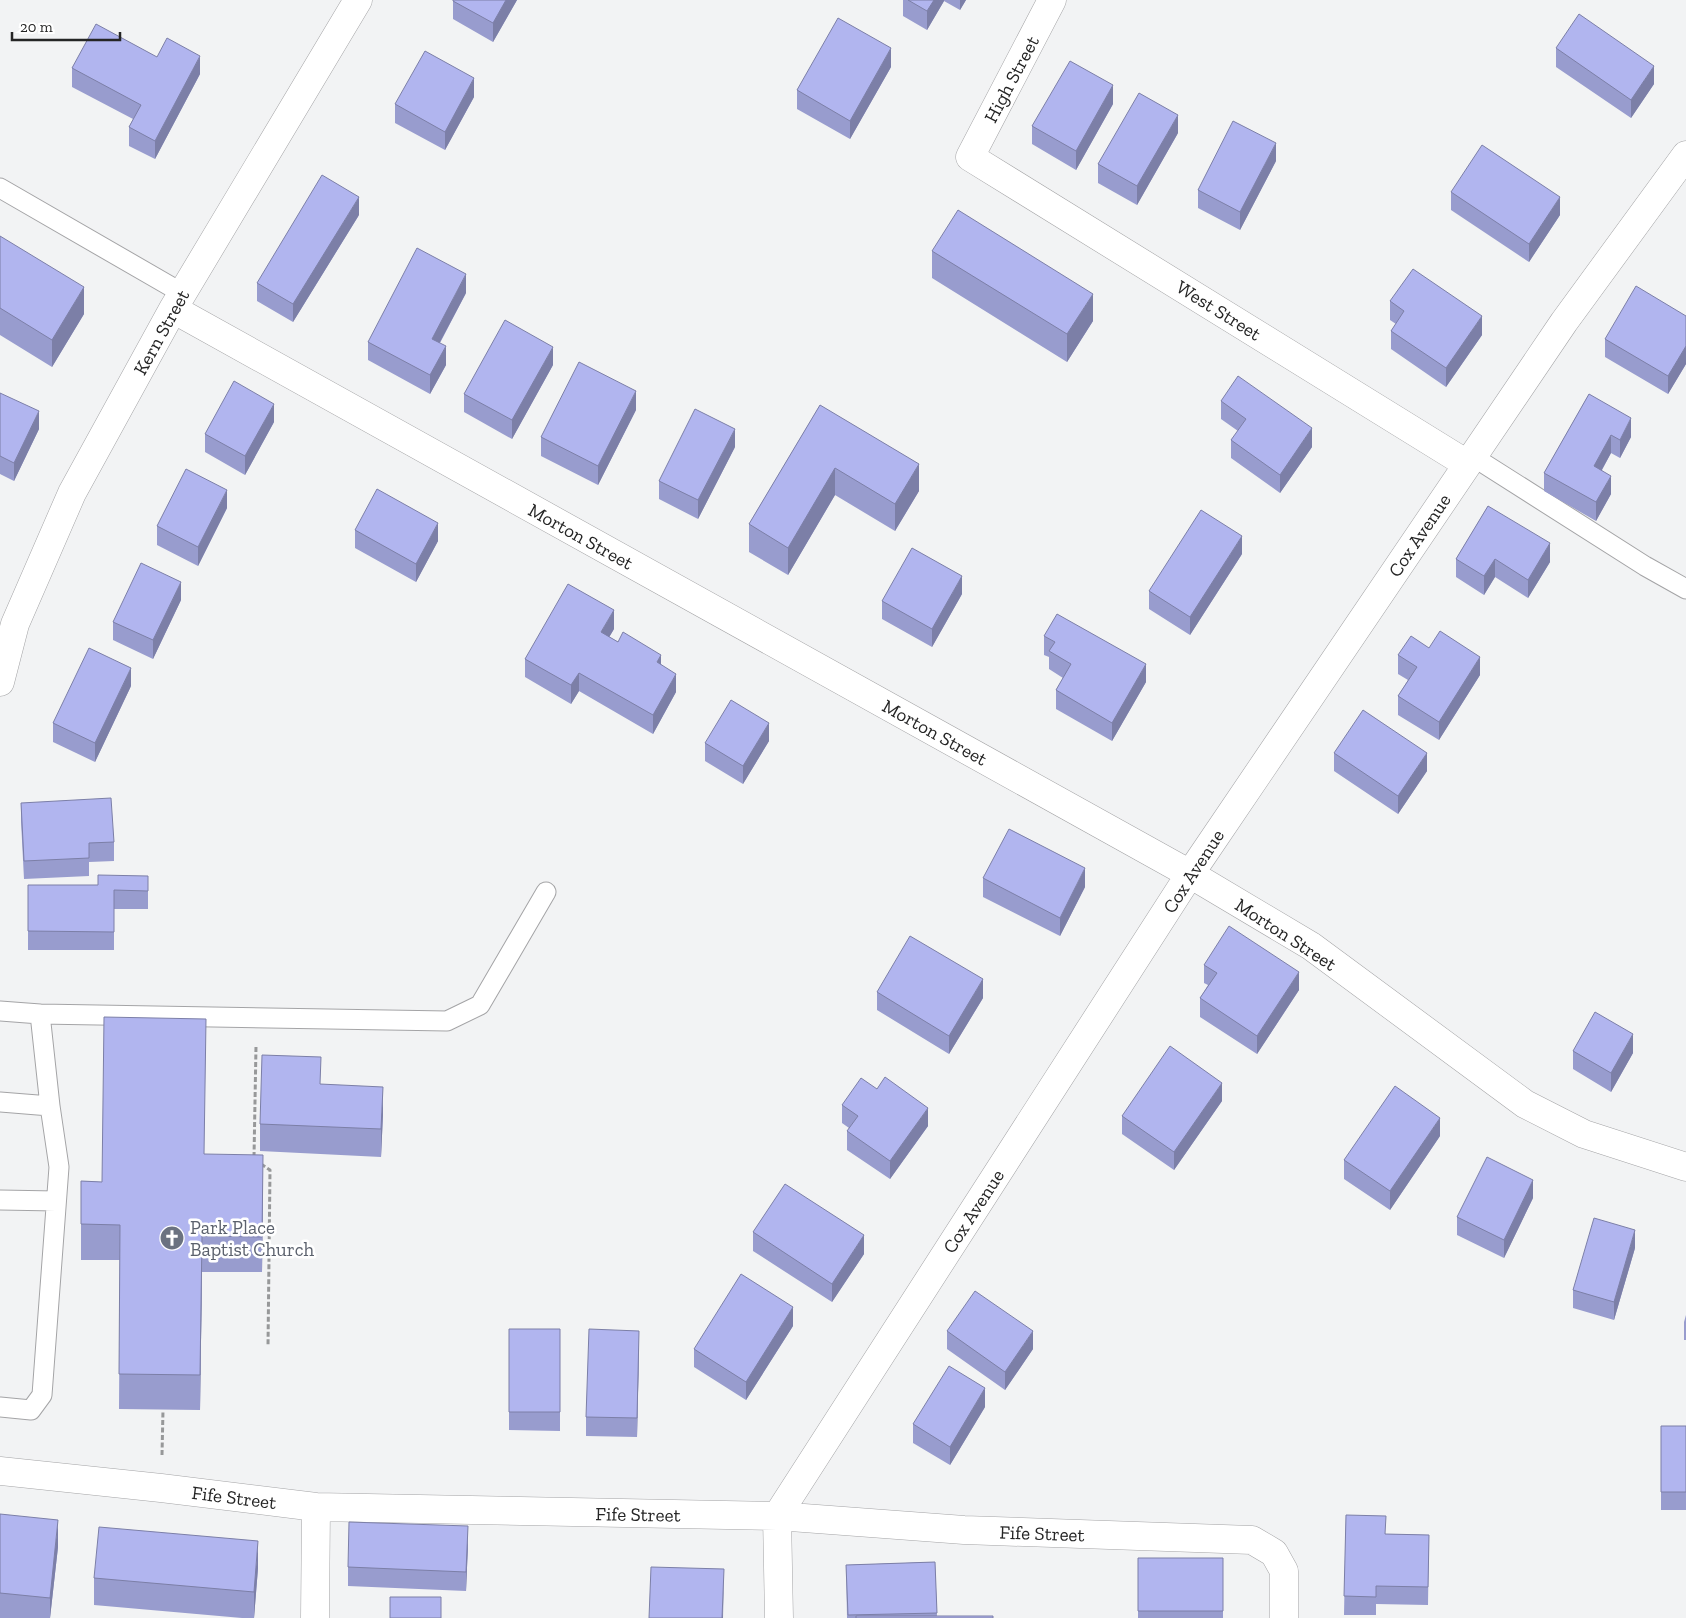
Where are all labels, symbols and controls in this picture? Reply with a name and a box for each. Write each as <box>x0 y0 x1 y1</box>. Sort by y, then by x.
scale bar <box>12 10 120 42</box>
text: 20 m <box>20 18 53 36</box>
street label: High Street <box>979 32 1044 127</box>
street label: West Street <box>1172 275 1265 345</box>
street label: Kern Street <box>129 286 194 379</box>
street label: Cox Avenue <box>1383 489 1456 581</box>
street label: Morton Street <box>524 498 637 575</box>
street label: Morton Street <box>878 694 991 771</box>
street label: Cox Avenue <box>1158 825 1229 918</box>
street label: Morton Street <box>1231 893 1341 976</box>
street label: Cox Avenue <box>938 1165 1009 1258</box>
place label: Park Place Baptist Church <box>190 1216 314 1261</box>
church icon: Park Place Baptist Church <box>159 1225 185 1251</box>
street label: Fife Street <box>190 1481 278 1514</box>
street label: Fife Street <box>595 1502 681 1527</box>
street label: Fife Street <box>999 1521 1085 1546</box>

